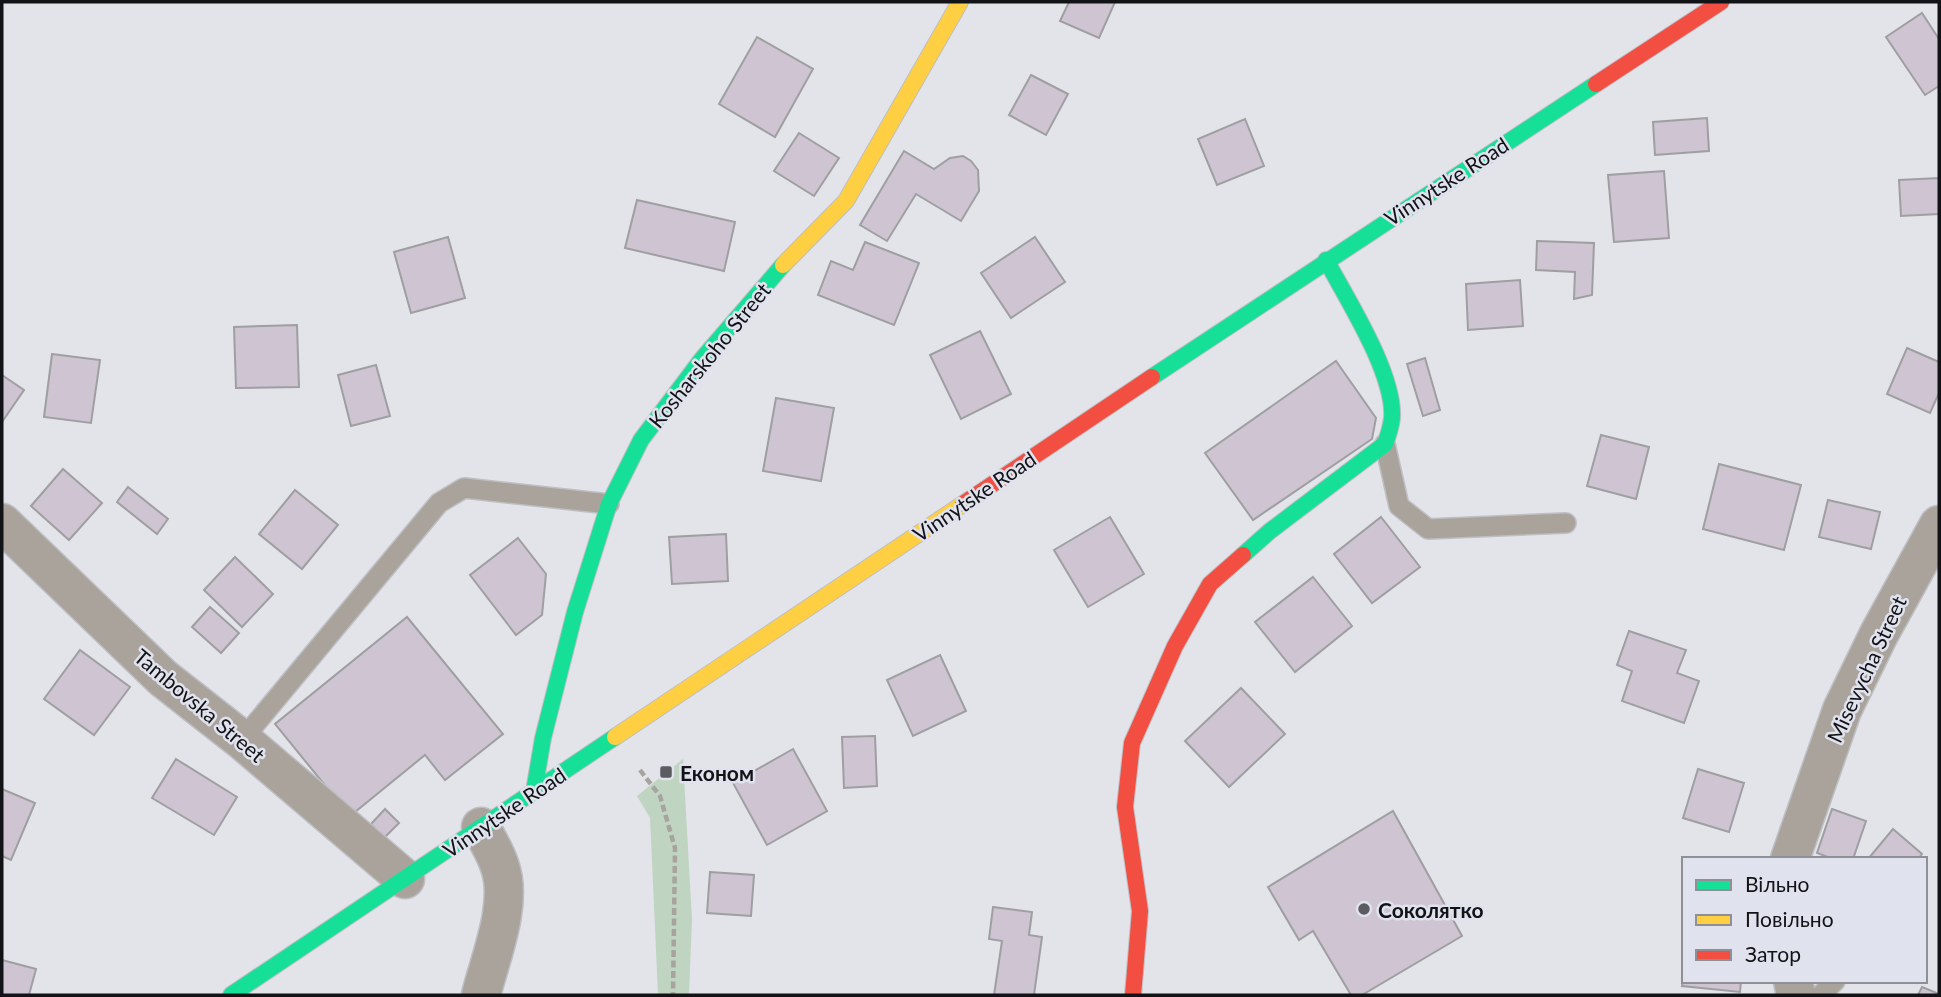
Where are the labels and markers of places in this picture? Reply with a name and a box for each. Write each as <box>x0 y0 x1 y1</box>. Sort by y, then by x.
place label: Економ <box>680 760 754 785</box>
marker: Економ <box>658 764 674 780</box>
place label: Соколятко <box>1378 897 1484 922</box>
marker: Соколятко <box>1356 901 1372 917</box>

